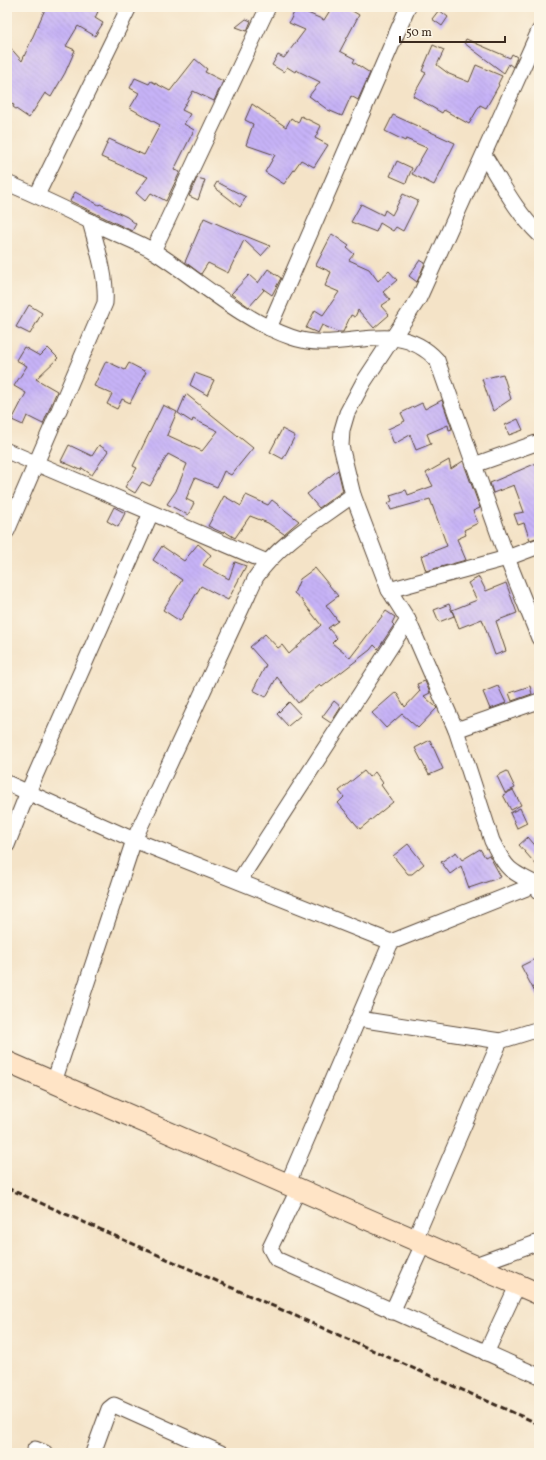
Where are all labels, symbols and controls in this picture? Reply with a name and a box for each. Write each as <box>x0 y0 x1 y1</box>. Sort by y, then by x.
scale bar <box>400 18 505 44</box>
text: 50 m <box>406 25 432 41</box>

